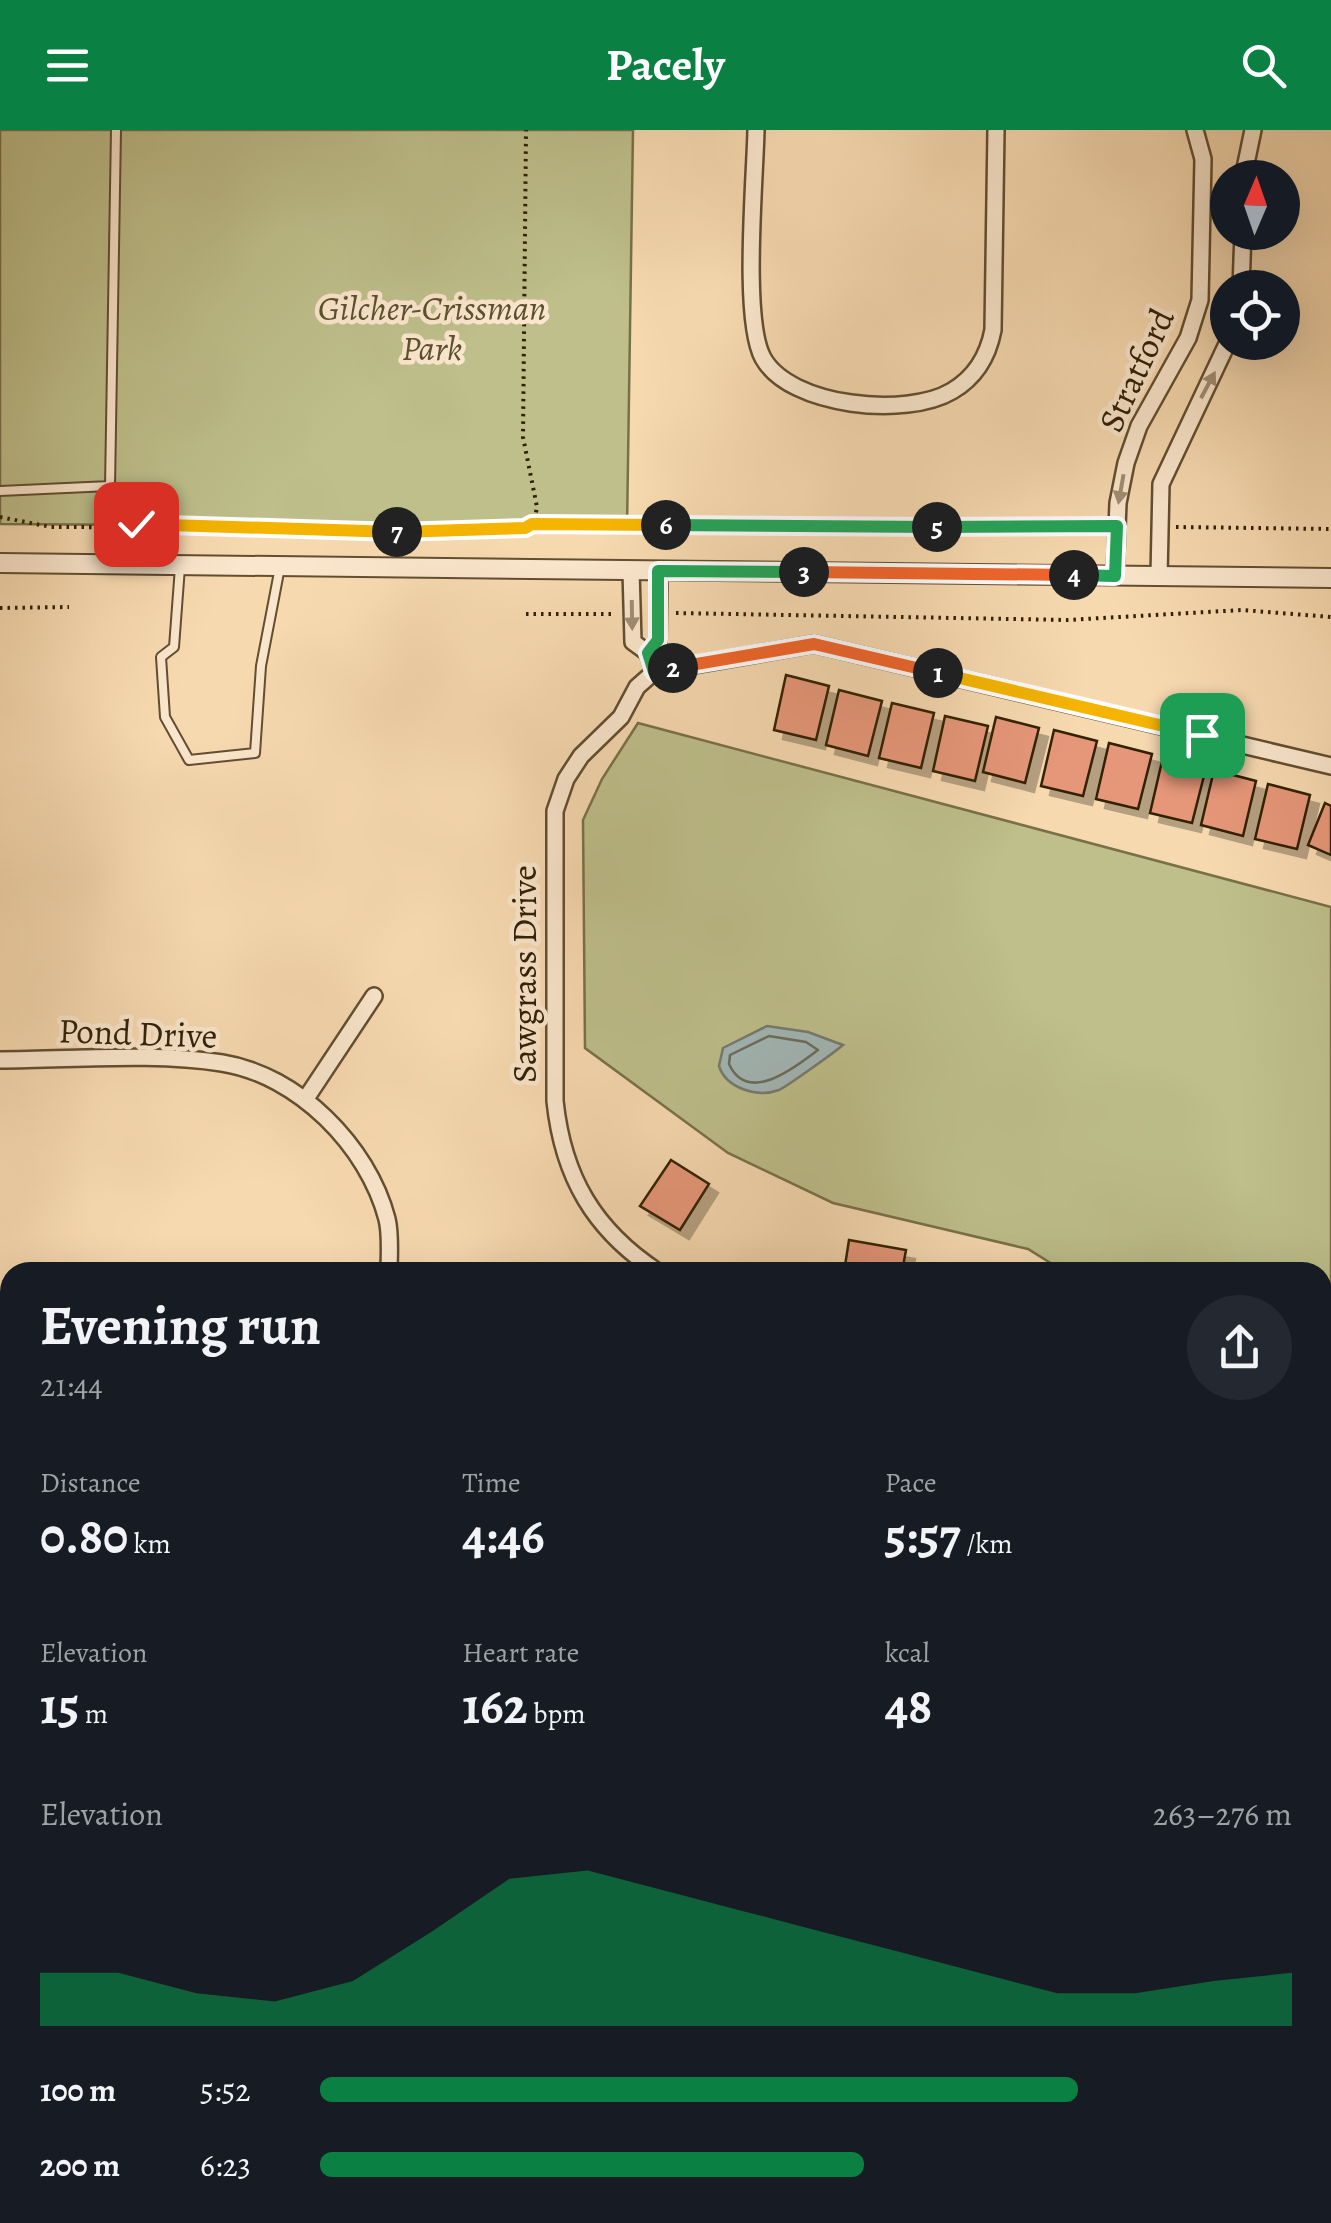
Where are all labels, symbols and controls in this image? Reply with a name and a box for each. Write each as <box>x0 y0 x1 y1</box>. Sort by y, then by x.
text: Pacely <box>606 34 725 96</box>
icon: menu <box>40 38 95 93</box>
icon: search <box>1236 38 1291 93</box>
north arrow <box>1210 160 1300 250</box>
map controls <box>1210 160 1300 360</box>
button: locate <box>1210 270 1300 360</box>
park label: Gilcher-Crissman Park <box>318 284 546 372</box>
street label: Stratford <box>1087 300 1186 440</box>
one-way arrow <box>1198 371 1216 399</box>
one-way arrow <box>1113 473 1128 505</box>
pin <box>94 482 179 567</box>
icon: check <box>109 497 164 552</box>
pin: 6 <box>641 500 691 550</box>
pin: 5 <box>912 502 962 552</box>
text: 6 <box>659 506 673 544</box>
pin: 7 <box>372 507 422 557</box>
text: 5 <box>931 508 943 546</box>
text: 7 <box>391 513 403 551</box>
pin: 3 <box>779 547 829 597</box>
pin: 4 <box>1049 550 1099 600</box>
text: 3 <box>798 553 810 591</box>
text: 4 <box>1067 556 1081 594</box>
one-way arrow <box>625 600 641 632</box>
pin: 2 <box>648 643 698 693</box>
pin: 1 <box>913 648 963 698</box>
text: 2 <box>666 649 680 687</box>
text: 1 <box>933 654 943 692</box>
pin <box>1160 693 1245 778</box>
icon: arrive <box>1175 708 1230 763</box>
street label: Sawgrass Drive <box>500 865 548 1083</box>
street label: Pond Drive <box>58 1006 218 1060</box>
text: Evening run <box>40 1288 321 1363</box>
button: share <box>1187 1295 1292 1400</box>
text: 21:44 <box>40 1363 103 1407</box>
text: Distance <box>40 1464 140 1502</box>
text: Time <box>462 1464 521 1502</box>
text: Pace <box>885 1464 937 1502</box>
text: 0.80 <box>40 1502 128 1570</box>
text: 4:46 <box>462 1502 545 1570</box>
text: 5:57 <box>885 1502 961 1570</box>
text: km <box>128 1525 171 1563</box>
text: /km <box>961 1525 1013 1563</box>
text: Elevation <box>40 1634 147 1672</box>
text: Heart rate <box>462 1634 579 1672</box>
text: kcal <box>885 1634 930 1672</box>
text: 15 <box>40 1672 79 1740</box>
text: 162 <box>462 1672 528 1740</box>
text: 48 <box>885 1672 932 1740</box>
text: m <box>79 1695 108 1733</box>
text: bpm <box>528 1695 586 1733</box>
text: Elevation <box>40 1792 163 1836</box>
text: 263–276 m <box>1153 1792 1292 1836</box>
text: 100 m <box>40 2068 116 2112</box>
text: 5:52 <box>200 2068 250 2112</box>
text: 200 m <box>40 2143 120 2187</box>
text: 6:23 <box>200 2143 251 2187</box>

